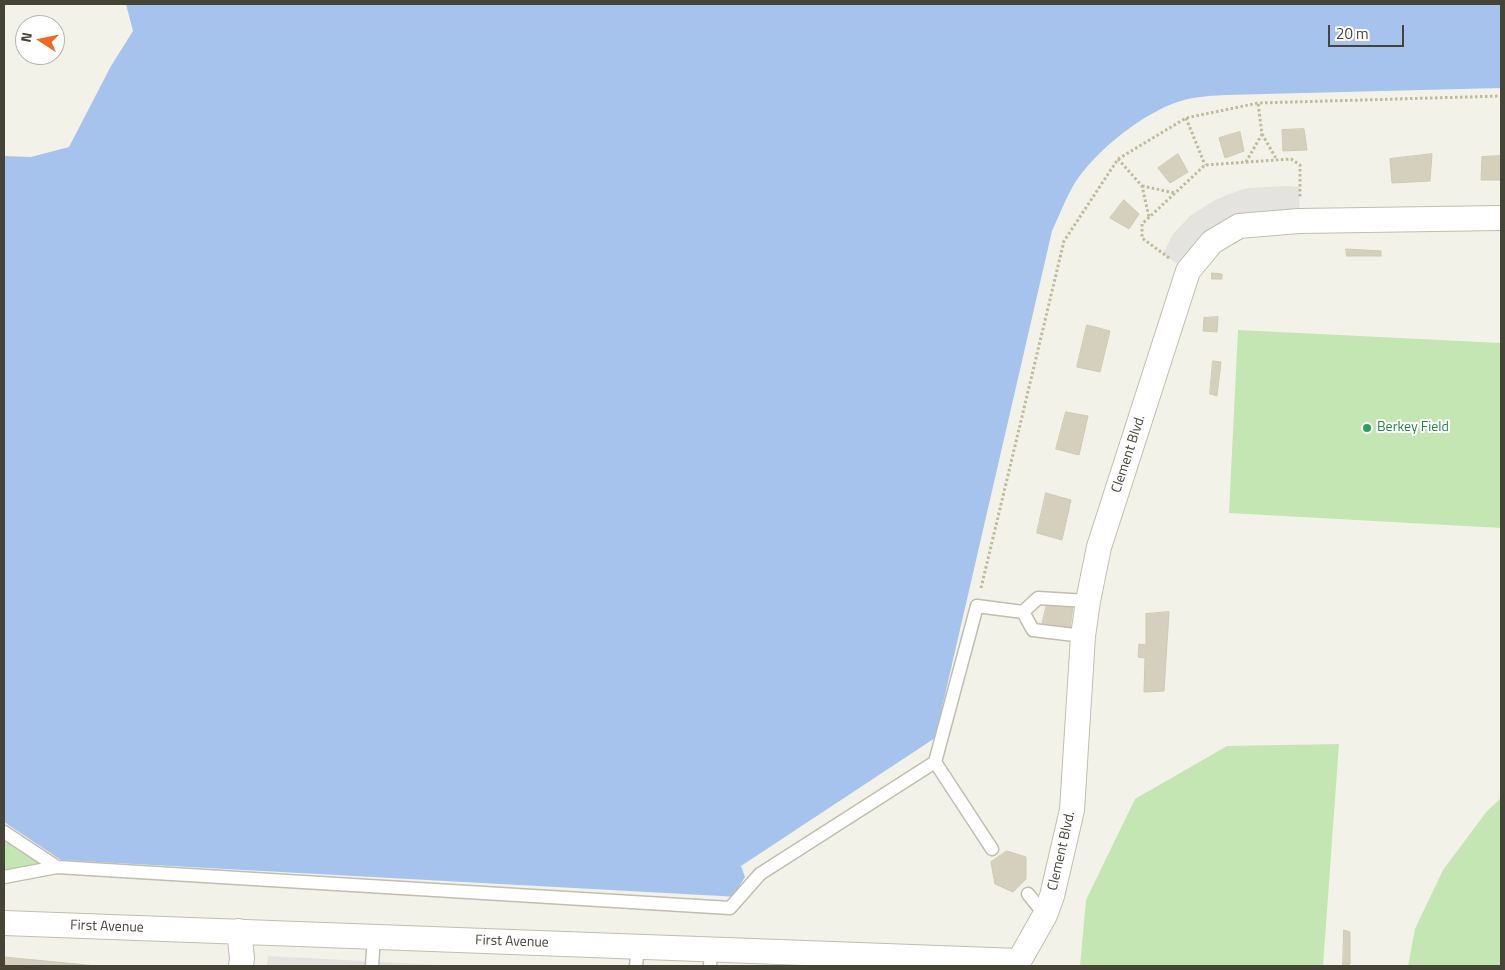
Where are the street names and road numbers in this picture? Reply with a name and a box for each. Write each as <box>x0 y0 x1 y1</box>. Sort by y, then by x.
street label: Clement Blvd. <box>1108 413 1150 495</box>
street label: Clement Blvd. <box>1045 810 1079 892</box>
street label: First Avenue <box>70 917 144 937</box>
street label: First Avenue <box>475 932 549 952</box>

